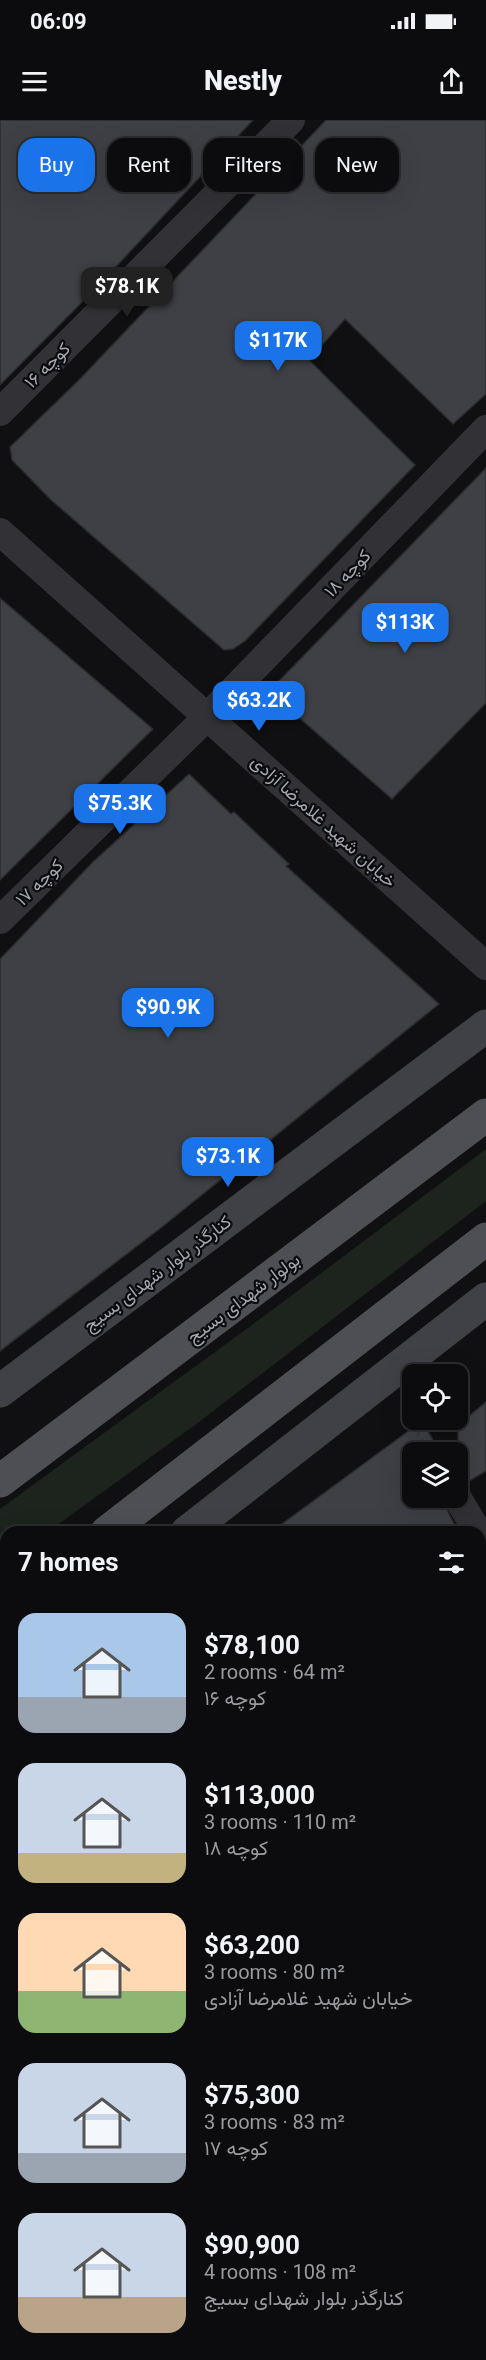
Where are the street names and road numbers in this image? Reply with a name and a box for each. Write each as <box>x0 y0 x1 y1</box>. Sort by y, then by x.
street label: کوچه ۱۶ <box>20 338 76 394</box>
street label: کوچه ۱۸ <box>319 545 376 602</box>
street label: خیابان شهید غلامرضا آزادی <box>246 750 401 892</box>
street label: کوچه ۱۷ <box>11 854 68 911</box>
street label: کنارگذر بلوار شهدای بسیج <box>79 1211 236 1337</box>
street label: بولوار شهدای بسیج <box>182 1249 305 1349</box>

